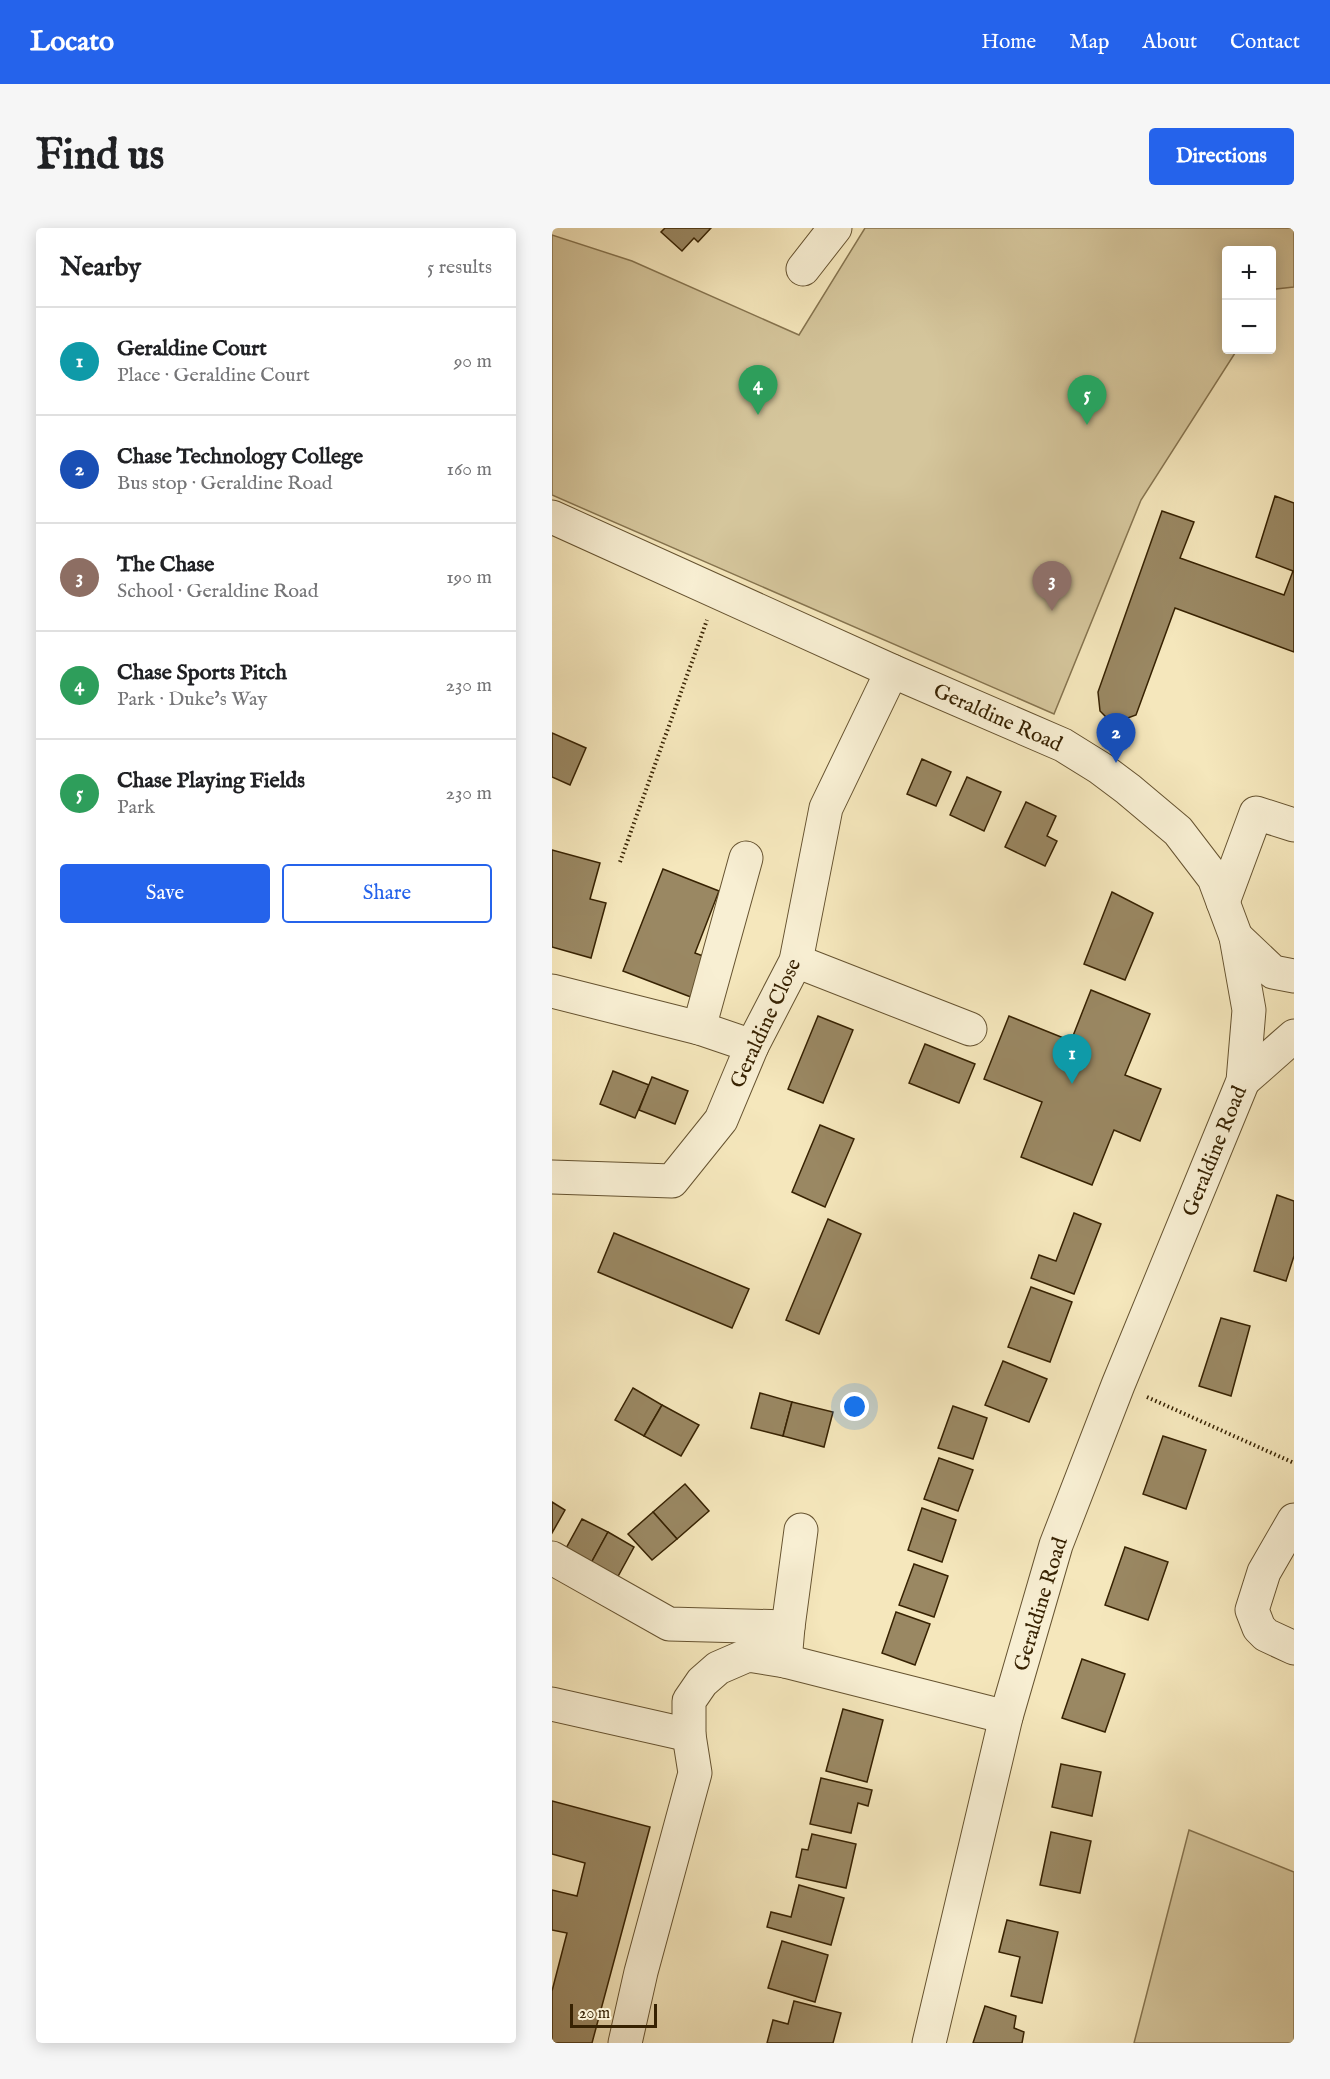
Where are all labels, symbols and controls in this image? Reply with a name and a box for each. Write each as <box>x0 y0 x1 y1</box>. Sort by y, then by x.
text: Locato <box>30 25 114 60</box>
text: Home <box>981 29 1036 56</box>
text: Map <box>1069 29 1109 56</box>
text: About <box>1142 29 1197 56</box>
text: Contact <box>1230 29 1300 56</box>
button: Directions <box>1149 128 1294 185</box>
text: Find us <box>36 130 164 183</box>
map controls <box>1222 246 1276 354</box>
button: + <box>1222 246 1276 300</box>
text: Nearby <box>60 251 141 284</box>
text: 5 results <box>427 255 492 280</box>
button: − <box>1222 300 1276 354</box>
text: Geraldine Court <box>117 335 267 363</box>
text: 1 <box>76 349 83 374</box>
text: 90 m <box>454 349 492 374</box>
text: Place · Geraldine Court <box>117 363 310 388</box>
pin: 4 <box>738 366 778 415</box>
pin: 5 <box>1068 376 1106 425</box>
text: Chase Technology College <box>117 443 363 471</box>
text: 2 <box>75 457 84 482</box>
text: 160 m <box>446 457 492 482</box>
text: Bus stop · Geraldine Road <box>117 471 333 496</box>
text: The Chase <box>117 551 214 579</box>
pin: 3 <box>1032 562 1072 611</box>
text: 3 <box>76 565 83 590</box>
text: 190 m <box>446 565 492 590</box>
text: School · Geraldine Road <box>117 579 318 604</box>
text: Chase Sports Pitch <box>117 659 287 687</box>
text: 4 <box>75 673 84 698</box>
text: 230 m <box>446 673 492 698</box>
street label: Geraldine Road <box>929 678 1067 759</box>
text: Park · Duke's Way <box>117 687 267 712</box>
pin: 2 <box>1096 714 1136 763</box>
text: Chase Playing Fields <box>117 767 305 795</box>
text: 5 <box>76 781 83 806</box>
text: 230 m <box>446 781 492 806</box>
text: Park <box>117 795 155 820</box>
button: Save <box>60 864 270 923</box>
button: Share <box>282 864 492 923</box>
street label: Geraldine Close <box>725 954 808 1093</box>
pin: 1 <box>1052 1034 1092 1084</box>
street label: Geraldine Road <box>1177 1082 1254 1221</box>
your location <box>840 1392 869 1421</box>
street label: Geraldine Road <box>1008 1534 1075 1675</box>
scale bar <box>570 2001 657 2028</box>
text: 20 m <box>579 2004 610 2024</box>

